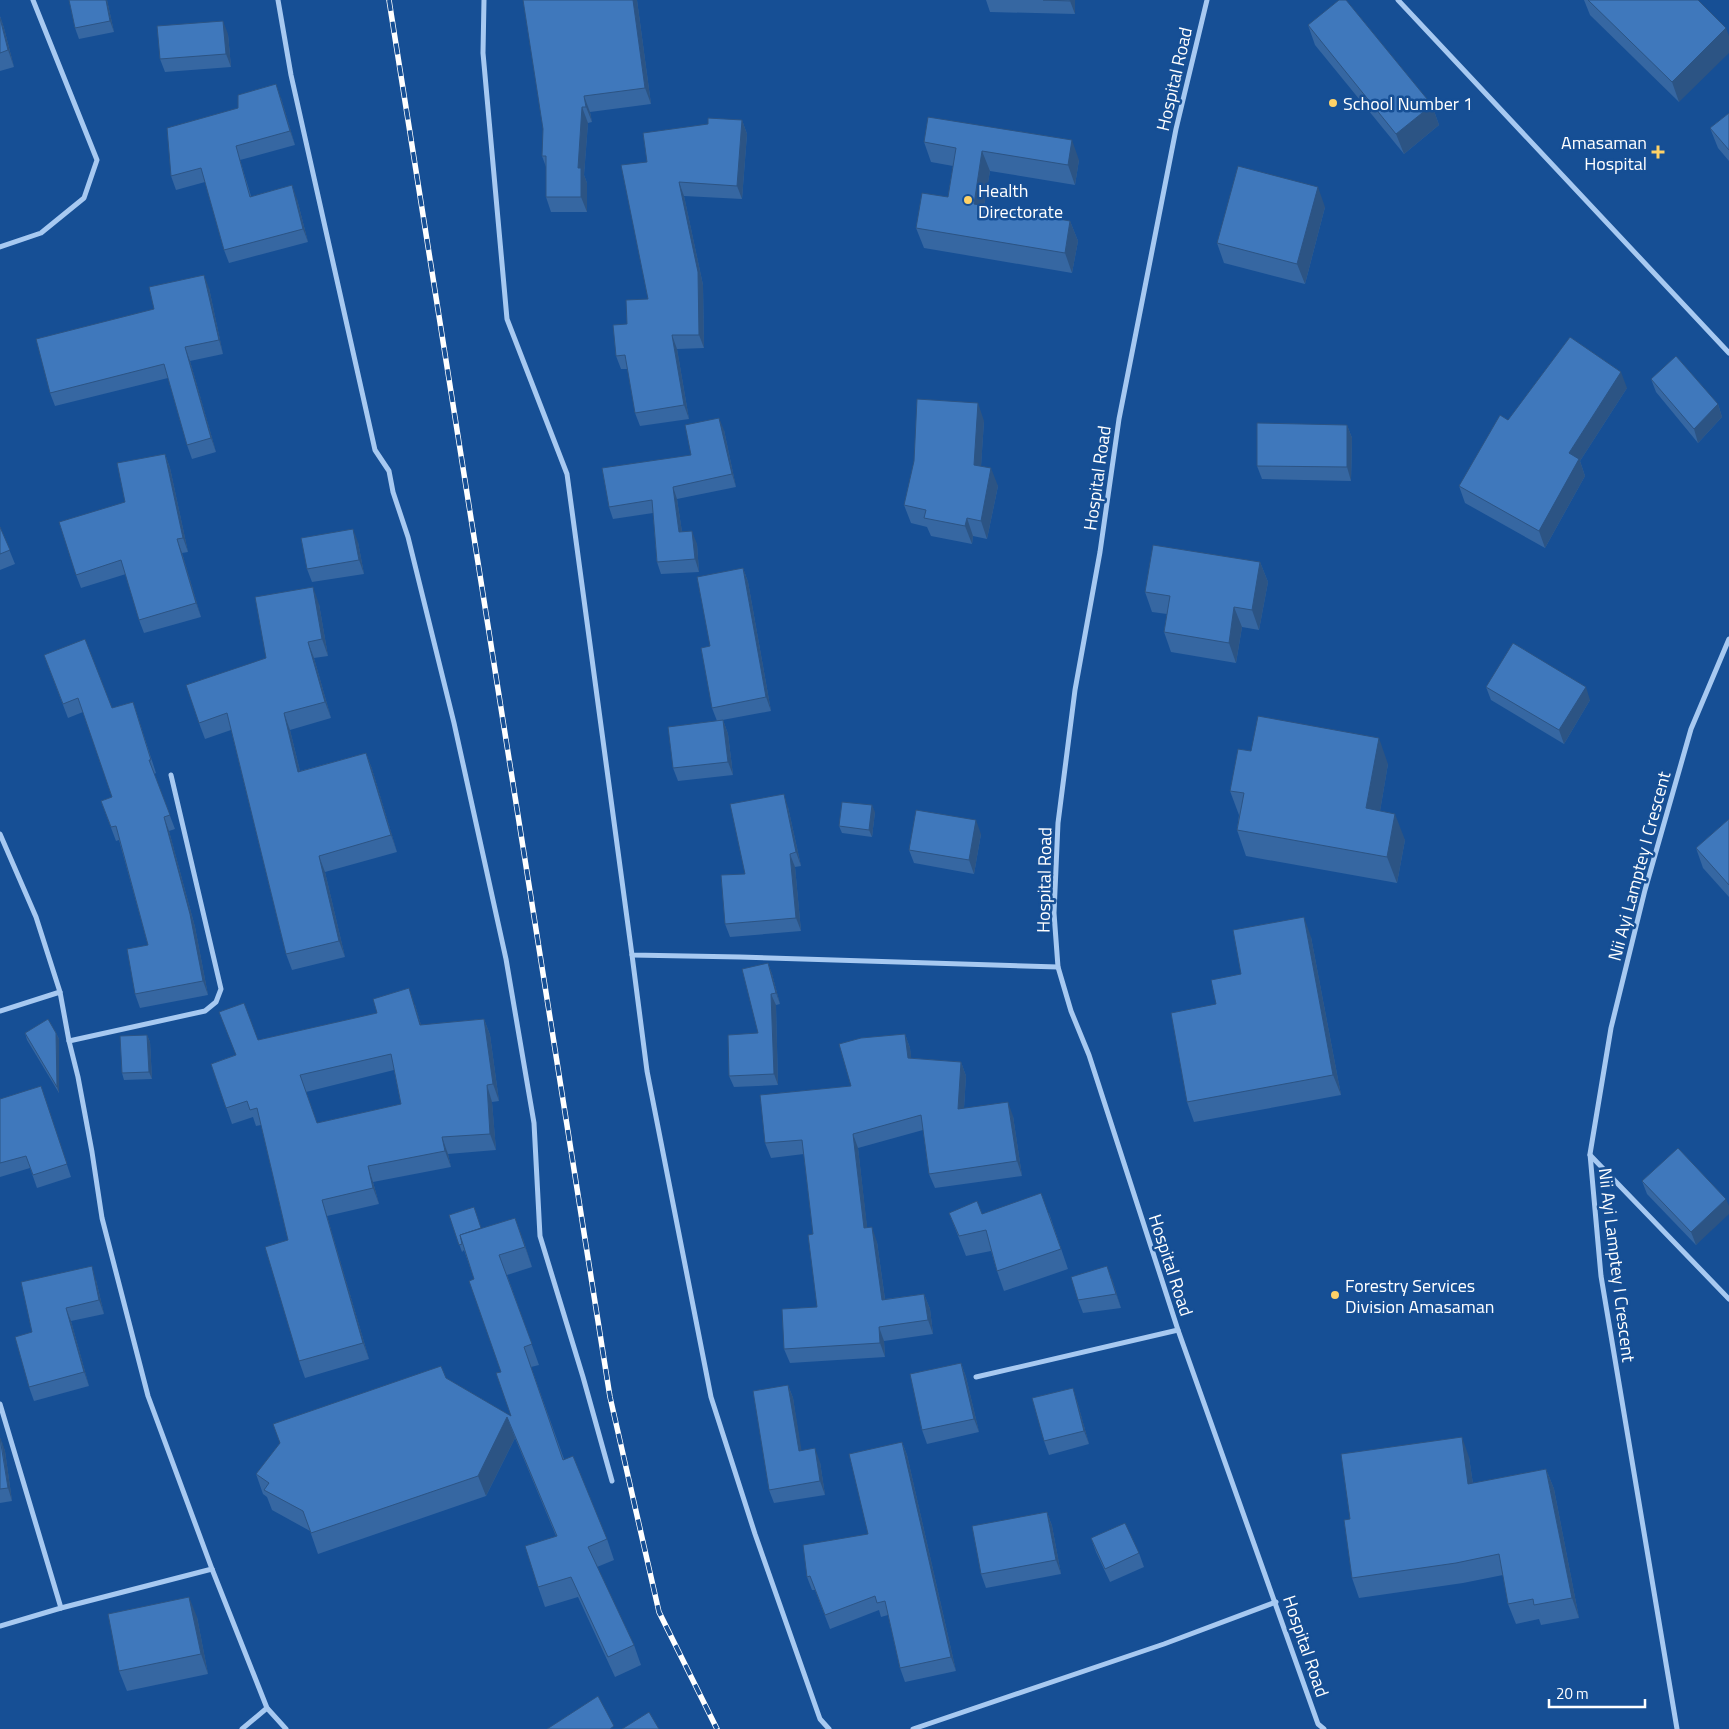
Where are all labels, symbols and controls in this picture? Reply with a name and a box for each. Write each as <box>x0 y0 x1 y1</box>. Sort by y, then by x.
street label: Hospital Road <box>1149 24 1199 134</box>
place label: School Number 1 <box>1343 90 1473 117</box>
marker: School Number 1 <box>1327 97 1339 109</box>
place label: Amasaman Hospital <box>1561 129 1647 177</box>
marker: Amasaman Hospital <box>1651 145 1665 159</box>
place label: Health Directorate <box>978 177 1063 225</box>
marker: Health Directorate <box>962 194 974 206</box>
street label: Hospital Road <box>1076 424 1118 532</box>
street label: Nii Ayi Lamptey I Crescent <box>1601 767 1678 964</box>
street label: Hospital Road <box>1030 827 1058 933</box>
street label: Nii Ayi Lamptey I Crescent <box>1592 1166 1642 1364</box>
street label: Hospital Road <box>1142 1211 1200 1319</box>
place label: Forestry Services Division Amasaman <box>1345 1272 1495 1320</box>
marker: Forestry Services Division Amasaman <box>1329 1289 1341 1301</box>
street label: Hospital Road <box>1276 1592 1336 1700</box>
scale bar <box>1549 1676 1645 1708</box>
text: 20 m <box>1556 1682 1589 1705</box>

